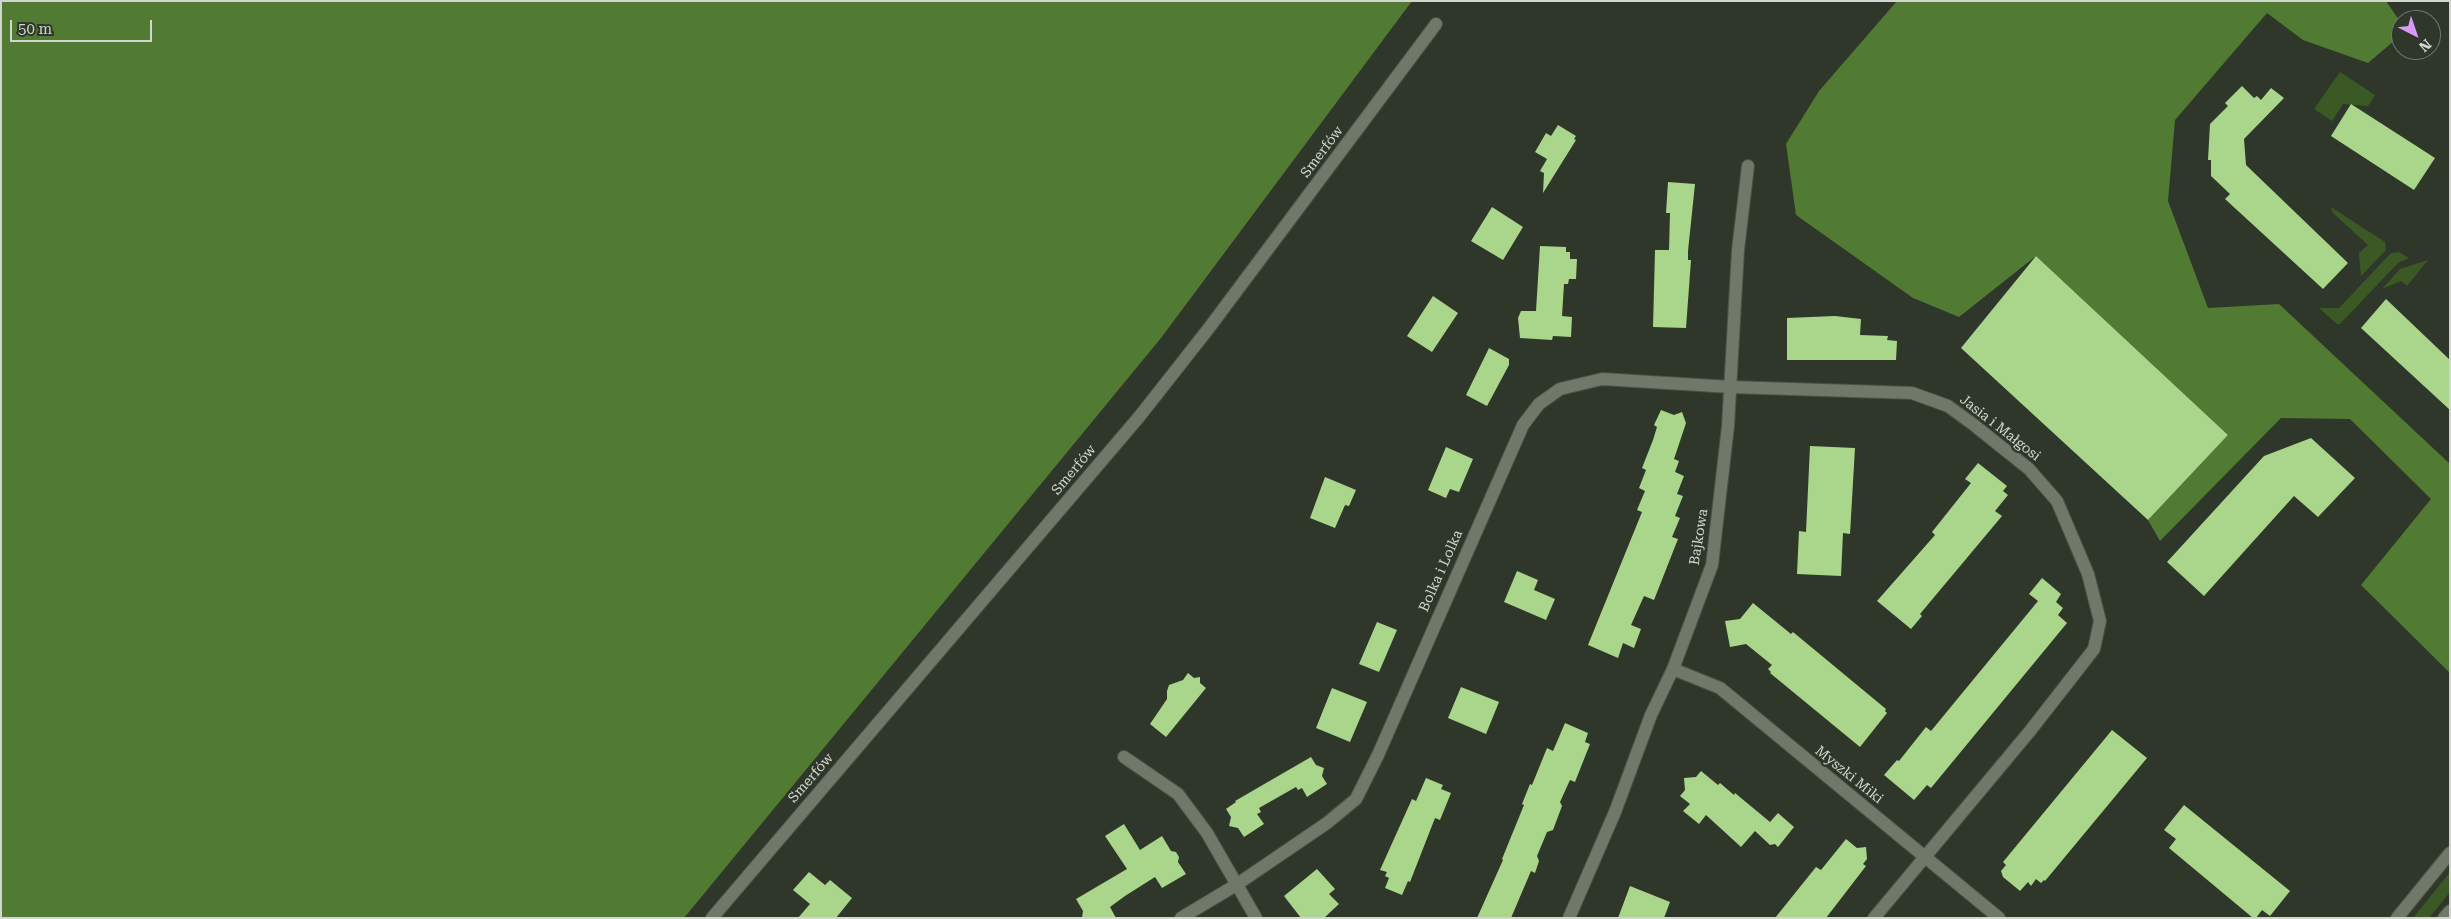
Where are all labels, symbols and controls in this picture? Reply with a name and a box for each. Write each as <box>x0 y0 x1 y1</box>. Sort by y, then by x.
scale bar <box>12 10 155 42</box>
north arrow <box>2391 10 2441 60</box>
text: 50 m <box>18 20 52 38</box>
text: N <box>2416 36 2435 55</box>
street label: Smerfów <box>1297 123 1347 181</box>
street label: Jasia i Małgosi <box>1956 391 2044 465</box>
street label: Smerfów <box>1048 442 1100 498</box>
street label: Bajkowa <box>1686 508 1712 566</box>
street label: Bolka i Lolka <box>1416 528 1466 614</box>
street label: Myszki Miki <box>1812 743 1886 807</box>
street label: Smerfów <box>785 750 837 806</box>

